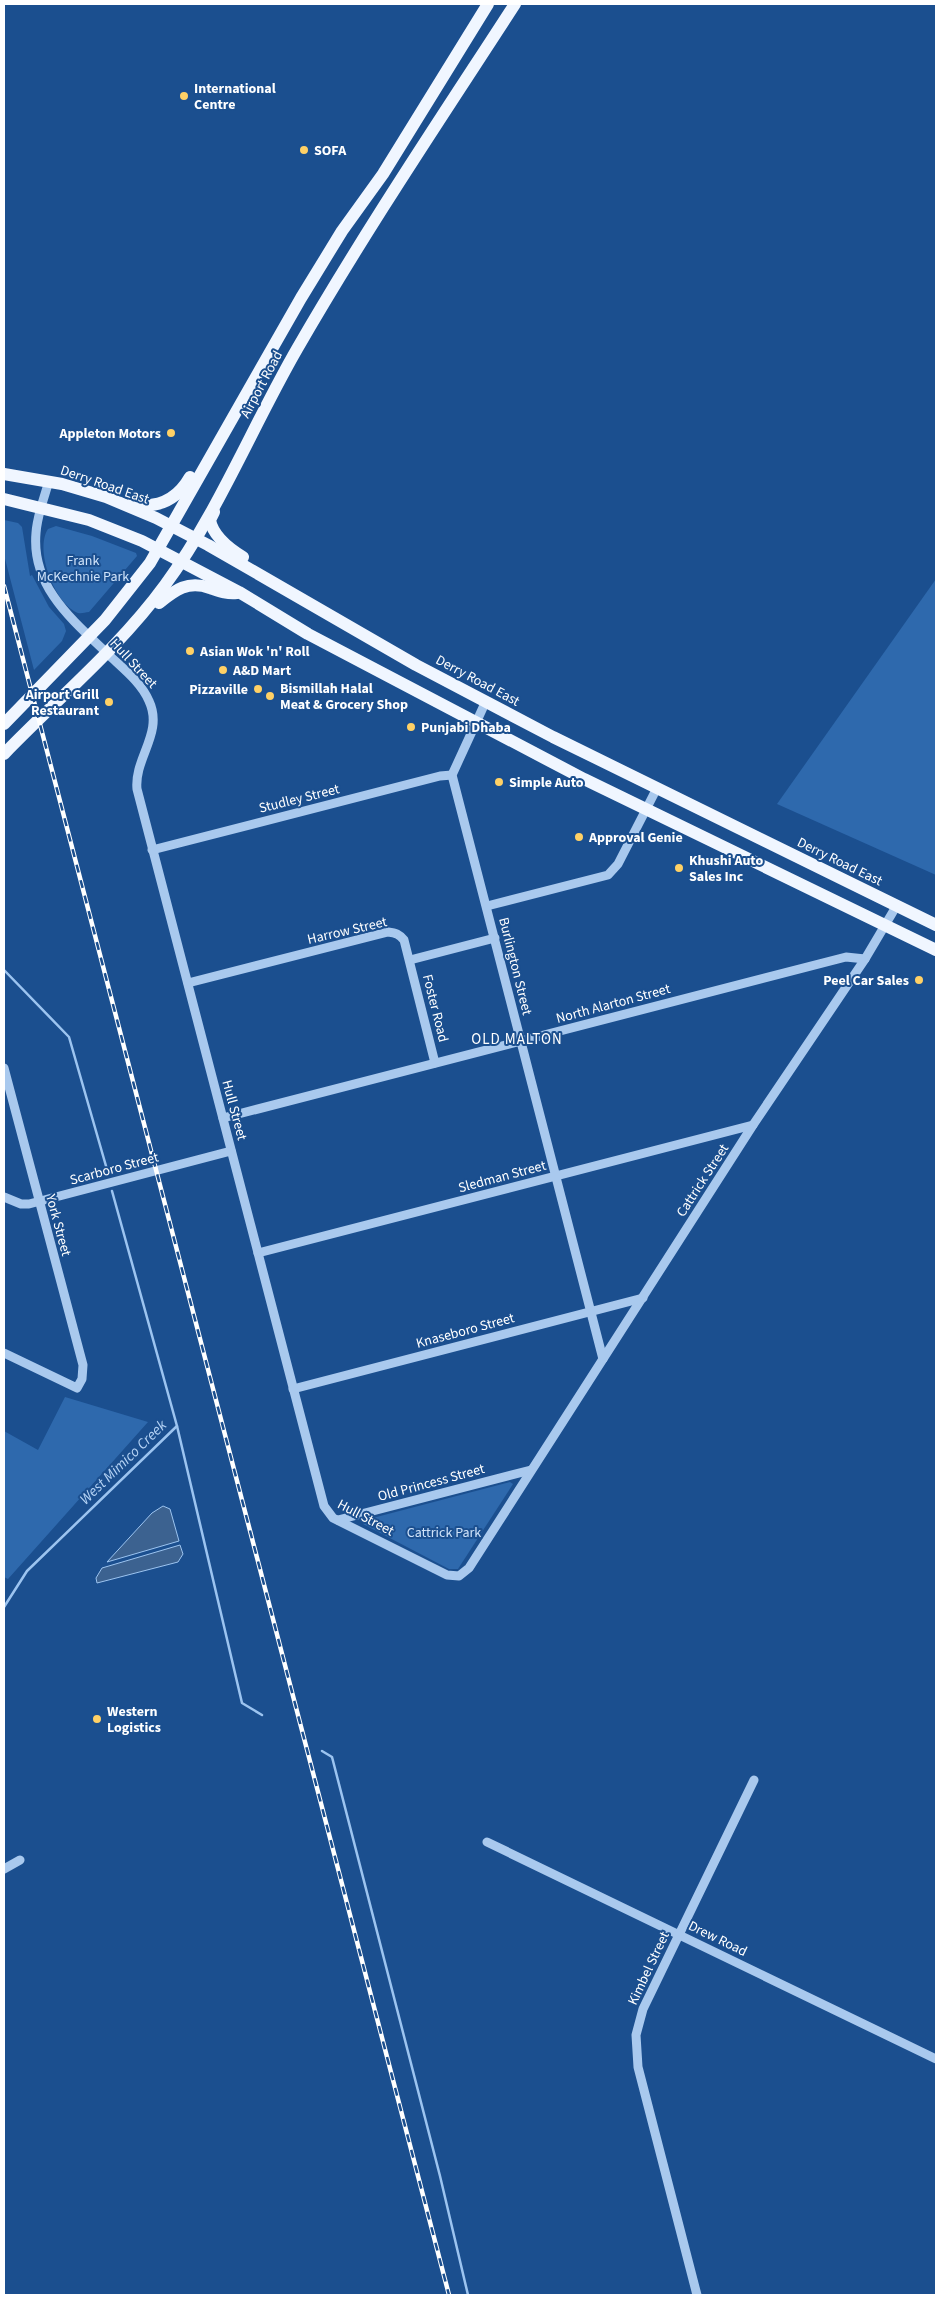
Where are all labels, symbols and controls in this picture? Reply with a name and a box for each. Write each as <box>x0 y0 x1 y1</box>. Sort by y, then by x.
place label: International Centre <box>194 79 276 115</box>
marker: International Centre <box>178 90 190 102</box>
place label: SOFA <box>314 141 347 161</box>
marker: SOFA <box>298 144 310 156</box>
street label: Airport Road <box>236 347 288 422</box>
place label: Appleton Motors <box>59 424 161 444</box>
marker: Appleton Motors <box>165 427 177 439</box>
street label: Derry Road East <box>58 460 152 510</box>
park label: Frank McKechnie Park <box>37 551 129 587</box>
street label: Hull Street <box>105 634 162 693</box>
place label: Asian Wok 'n' Roll <box>199 642 310 662</box>
marker: Asian Wok 'n' Roll <box>184 645 196 657</box>
street label: Derry Road East <box>432 650 523 712</box>
place label: A&D Mart <box>232 661 292 681</box>
marker: A&D Mart <box>217 664 229 676</box>
place label: Bismillah Halal Meat & Grocery Shop <box>280 679 408 715</box>
place label: Pizzaville <box>189 680 248 700</box>
marker: Pizzaville <box>252 683 264 695</box>
place label: Airport Grill Restaurant <box>25 685 100 721</box>
marker: Bismillah Halal Meat & Grocery Shop <box>264 690 276 702</box>
marker: Airport Grill Restaurant <box>103 696 115 708</box>
place label: Punjabi Dhaba <box>421 718 511 738</box>
marker: Punjabi Dhaba <box>405 721 417 733</box>
place label: Simple Auto <box>509 773 584 793</box>
marker: Simple Auto <box>493 776 505 788</box>
street label: Studley Street <box>257 779 342 819</box>
place label: Approval Genie <box>588 828 683 848</box>
marker: Approval Genie <box>573 831 585 843</box>
street label: Derry Road East <box>794 833 886 891</box>
place label: Khushi Auto Sales Inc <box>689 851 763 887</box>
marker: Khushi Auto Sales Inc <box>673 862 685 874</box>
street label: Harrow Street <box>305 912 389 950</box>
street label: Burlington Street <box>493 915 537 1017</box>
place label: Peel Car Sales <box>823 971 909 991</box>
street label: Foster Road <box>417 972 453 1044</box>
marker: Peel Car Sales <box>913 974 925 986</box>
street label: North Alarton Street <box>554 979 673 1029</box>
district label: OLD MALTON <box>471 1029 563 1050</box>
street label: Hull Street <box>216 1078 252 1143</box>
street label: Cattrick Street <box>672 1140 734 1221</box>
street label: Scarboro Street <box>68 1147 161 1190</box>
street label: Sledman Street <box>456 1156 549 1198</box>
street label: York Street <box>40 1191 76 1259</box>
street label: Knaseboro Street <box>414 1308 517 1354</box>
water label: West Mimico Creek <box>75 1415 172 1509</box>
street label: Old Princess Street <box>376 1459 487 1507</box>
street label: Hull Street <box>334 1495 398 1541</box>
park label: Cattrick Park <box>407 1523 481 1543</box>
place label: Western Logistics <box>107 1702 161 1738</box>
marker: Western Logistics <box>91 1713 103 1725</box>
street label: Drew Road <box>685 1916 750 1962</box>
street label: Kimbel Street <box>623 1928 675 2009</box>

